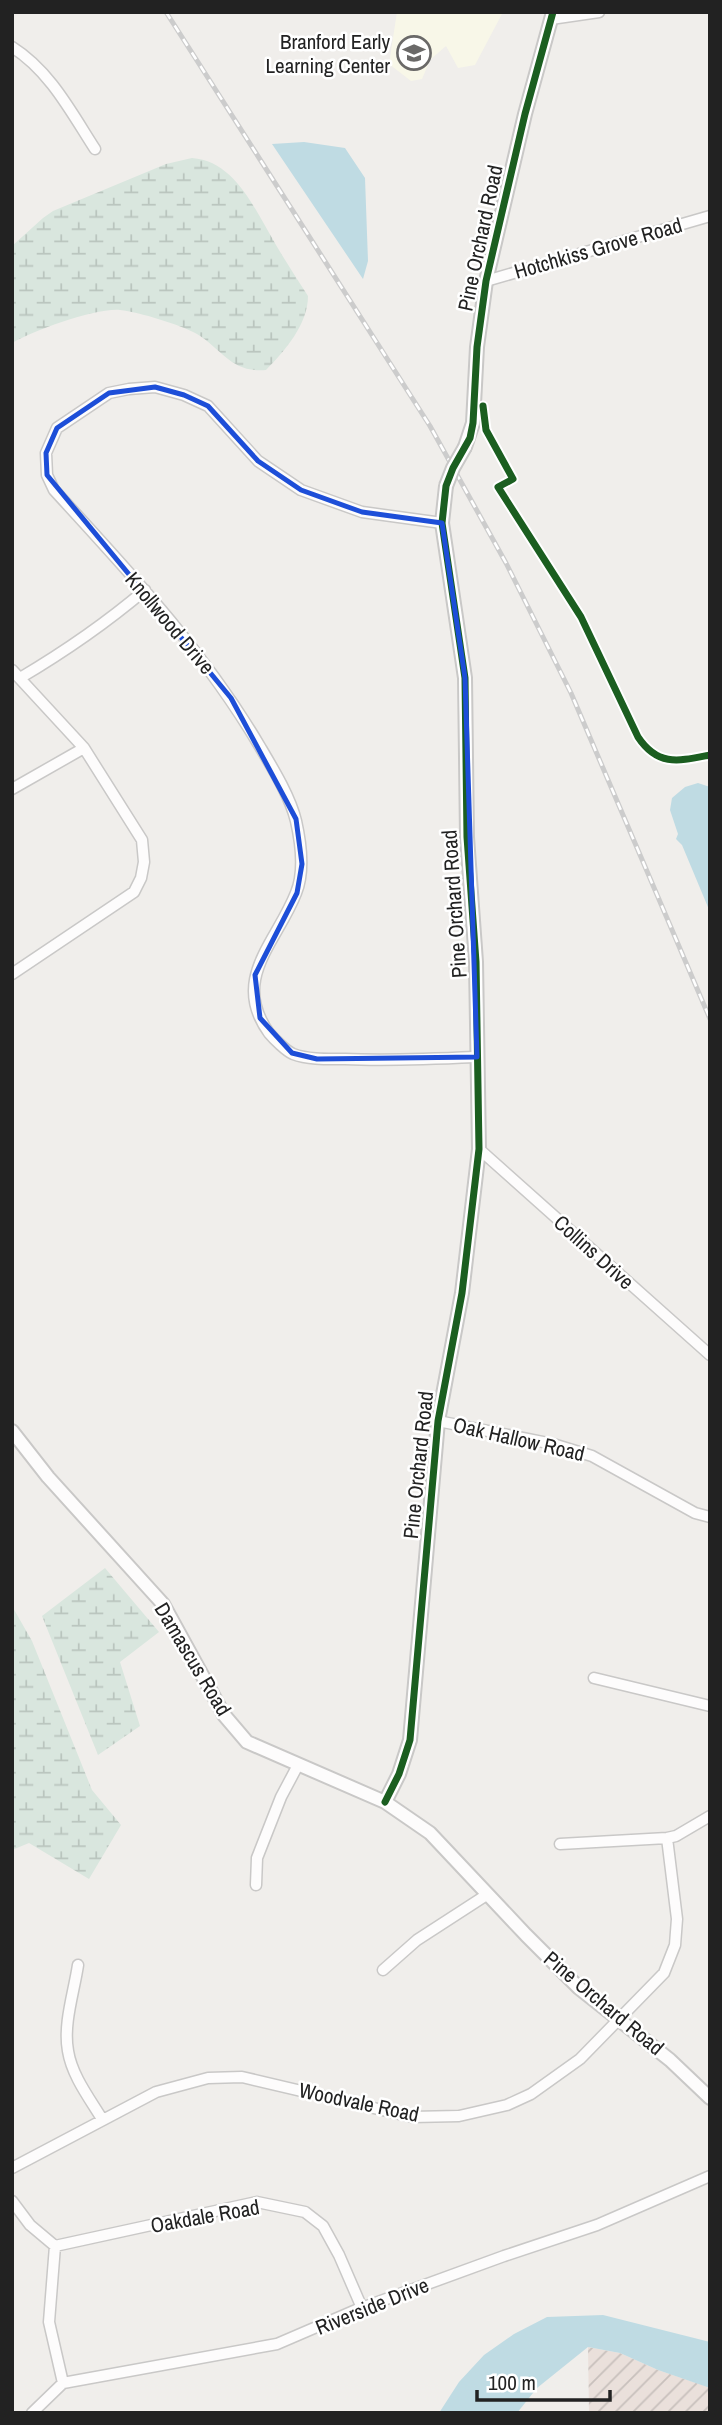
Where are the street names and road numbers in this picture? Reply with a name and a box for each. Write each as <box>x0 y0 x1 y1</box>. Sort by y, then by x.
street label: Pine Orchard Road <box>450 162 510 314</box>
street label: Hotchkiss Grove Road <box>511 210 685 286</box>
street label: Knollwood Drive <box>119 566 221 680</box>
street label: Pine Orchard Road <box>434 829 474 979</box>
street label: Collins Drive <box>548 1208 640 1296</box>
street label: Pine Orchard Road <box>396 1390 440 1540</box>
street label: Oak Hallow Road <box>450 1410 588 1468</box>
street label: Damascus Road <box>148 1597 238 1721</box>
street label: Pine Orchard Road <box>538 1944 670 2062</box>
street label: Woodvale Road <box>296 2075 422 2129</box>
street label: Oakdale Road <box>148 2192 262 2240</box>
street label: Riverside Drive <box>311 2270 433 2342</box>

